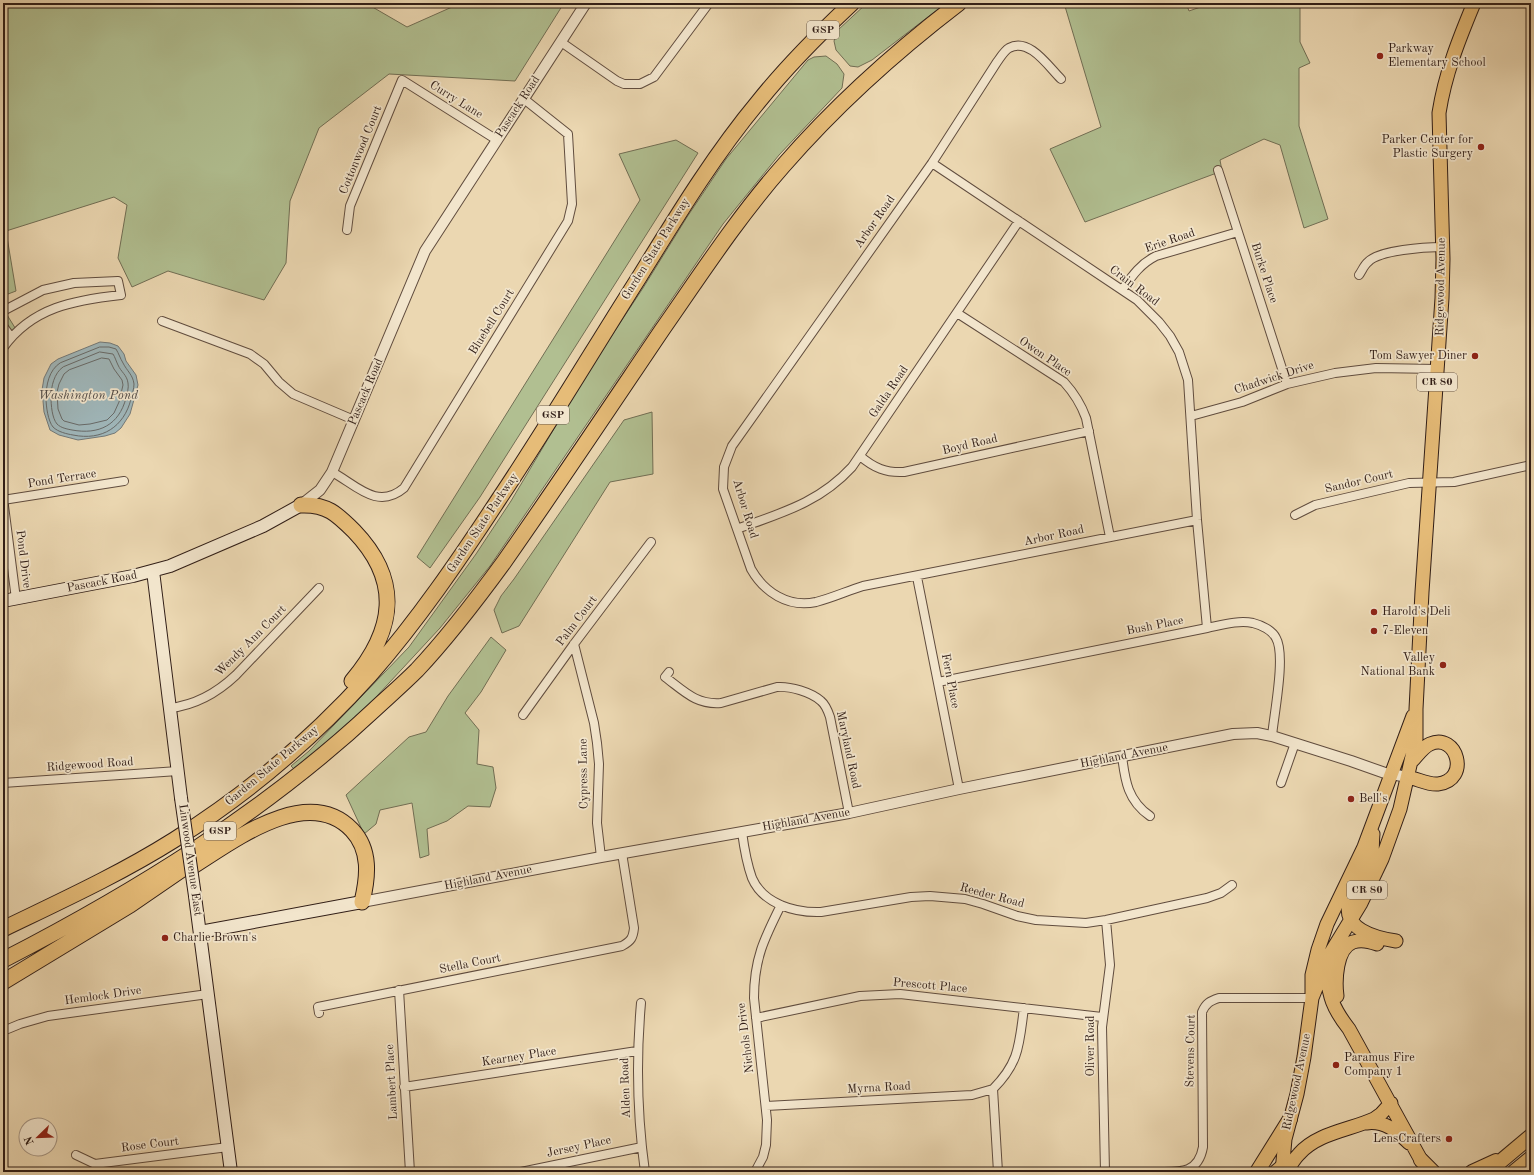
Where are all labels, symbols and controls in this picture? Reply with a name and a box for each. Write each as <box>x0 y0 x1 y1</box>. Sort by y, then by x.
road number: GSP <box>807 21 839 39</box>
place label: Parkway Elementary School <box>1388 43 1486 69</box>
marker: Parkway Elementary School <box>1375 51 1385 61</box>
street label: Pascack Road <box>493 74 543 140</box>
street label: Curry Lane <box>427 79 485 121</box>
street label: Cottonwood Court <box>338 104 384 196</box>
place label: Parker Center for Plastic Surgery <box>1382 134 1474 160</box>
marker: Parker Center for Plastic Surgery <box>1476 142 1486 152</box>
street label: Arbor Road <box>853 193 897 251</box>
street label: Garden State Parkway <box>620 195 693 302</box>
street label: Erie Road <box>1143 227 1197 255</box>
street label: Ridgewood Avenue <box>1434 237 1448 336</box>
street label: Burke Place <box>1249 241 1280 305</box>
street label: Crain Road <box>1107 264 1161 308</box>
street label: Bluebell Court <box>467 287 517 357</box>
street label: Owen Place <box>1017 335 1074 379</box>
place label: Tom Sawyer Diner <box>1369 350 1467 362</box>
marker: Tom Sawyer Diner <box>1470 351 1480 361</box>
street label: Pascack Road <box>347 357 385 427</box>
street label: Chadwick Drive <box>1233 359 1316 397</box>
street label: Galda Road <box>867 364 911 420</box>
road number: CR 80 <box>1417 373 1457 391</box>
water label: Washington Pond <box>38 389 138 402</box>
road number: GSP <box>537 406 569 424</box>
street label: Boyd Road <box>941 433 999 457</box>
street label: Pond Terrace <box>27 468 98 490</box>
street label: Sandor Court <box>1324 468 1394 496</box>
street label: Garden State Parkway <box>445 470 521 575</box>
street label: Arbor Road <box>730 478 760 540</box>
street label: Arbor Road <box>1023 524 1085 548</box>
street label: Pond Drive <box>13 529 33 589</box>
street label: Pascack Road <box>66 569 138 595</box>
street label: Palm Court <box>554 594 600 648</box>
street label: Wendy Ann Court <box>213 603 289 679</box>
place label: Harold's Deli <box>1382 606 1451 618</box>
marker: Harold's Deli <box>1369 607 1379 617</box>
street label: Bush Place <box>1125 614 1185 637</box>
place label: 7-Eleven <box>1382 625 1429 637</box>
marker: 7-Eleven <box>1369 626 1379 636</box>
place label: Valley National Bank <box>1361 652 1436 678</box>
street label: Fern Place <box>939 653 961 710</box>
marker: Valley National Bank <box>1438 660 1448 670</box>
street label: Maryland Road <box>834 710 862 790</box>
street label: Garden State Parkway <box>223 723 321 808</box>
street label: Cypress Lane <box>577 738 591 810</box>
street label: Highland Avenue <box>1079 742 1169 770</box>
street label: Ridgewood Road <box>46 756 134 774</box>
place label: Bell's <box>1359 793 1387 805</box>
marker: Bell's <box>1346 794 1356 804</box>
street label: Linwood Avenue East <box>176 803 204 917</box>
street label: Highland Avenue <box>761 806 851 834</box>
road number: GSP <box>204 822 236 840</box>
street label: Highland Avenue <box>443 864 533 892</box>
road number: CR 80 <box>1347 881 1387 899</box>
street label: Reeder Road <box>958 882 1026 910</box>
place label: Charlie Brown's <box>173 932 257 944</box>
marker: Charlie Brown's <box>160 933 170 943</box>
street label: Stella Court <box>438 952 502 976</box>
street label: Prescott Place <box>892 977 968 995</box>
street label: Hemlock Drive <box>64 985 143 1007</box>
street label: Nichols Drive <box>736 1002 756 1074</box>
street label: Stevens Court <box>1184 1014 1198 1088</box>
street label: Oliver Road <box>1085 1015 1097 1077</box>
street label: Ridgewood Avenue <box>1281 1032 1313 1131</box>
street label: Lambert Place <box>384 1043 400 1120</box>
street label: Kearney Place <box>481 1045 558 1069</box>
place label: Paramus Fire Company 1 <box>1344 1052 1415 1078</box>
street label: Alden Road <box>619 1057 633 1119</box>
marker: Paramus Fire Company 1 <box>1331 1060 1341 1070</box>
street label: Myrna Road <box>847 1080 911 1096</box>
north arrow <box>18 1117 58 1157</box>
place label: LensCrafters <box>1373 1133 1441 1145</box>
text: N <box>23 1134 37 1146</box>
street label: Jersey Place <box>546 1134 613 1160</box>
marker: LensCrafters <box>1444 1134 1454 1144</box>
street label: Rose Court <box>120 1136 180 1154</box>

